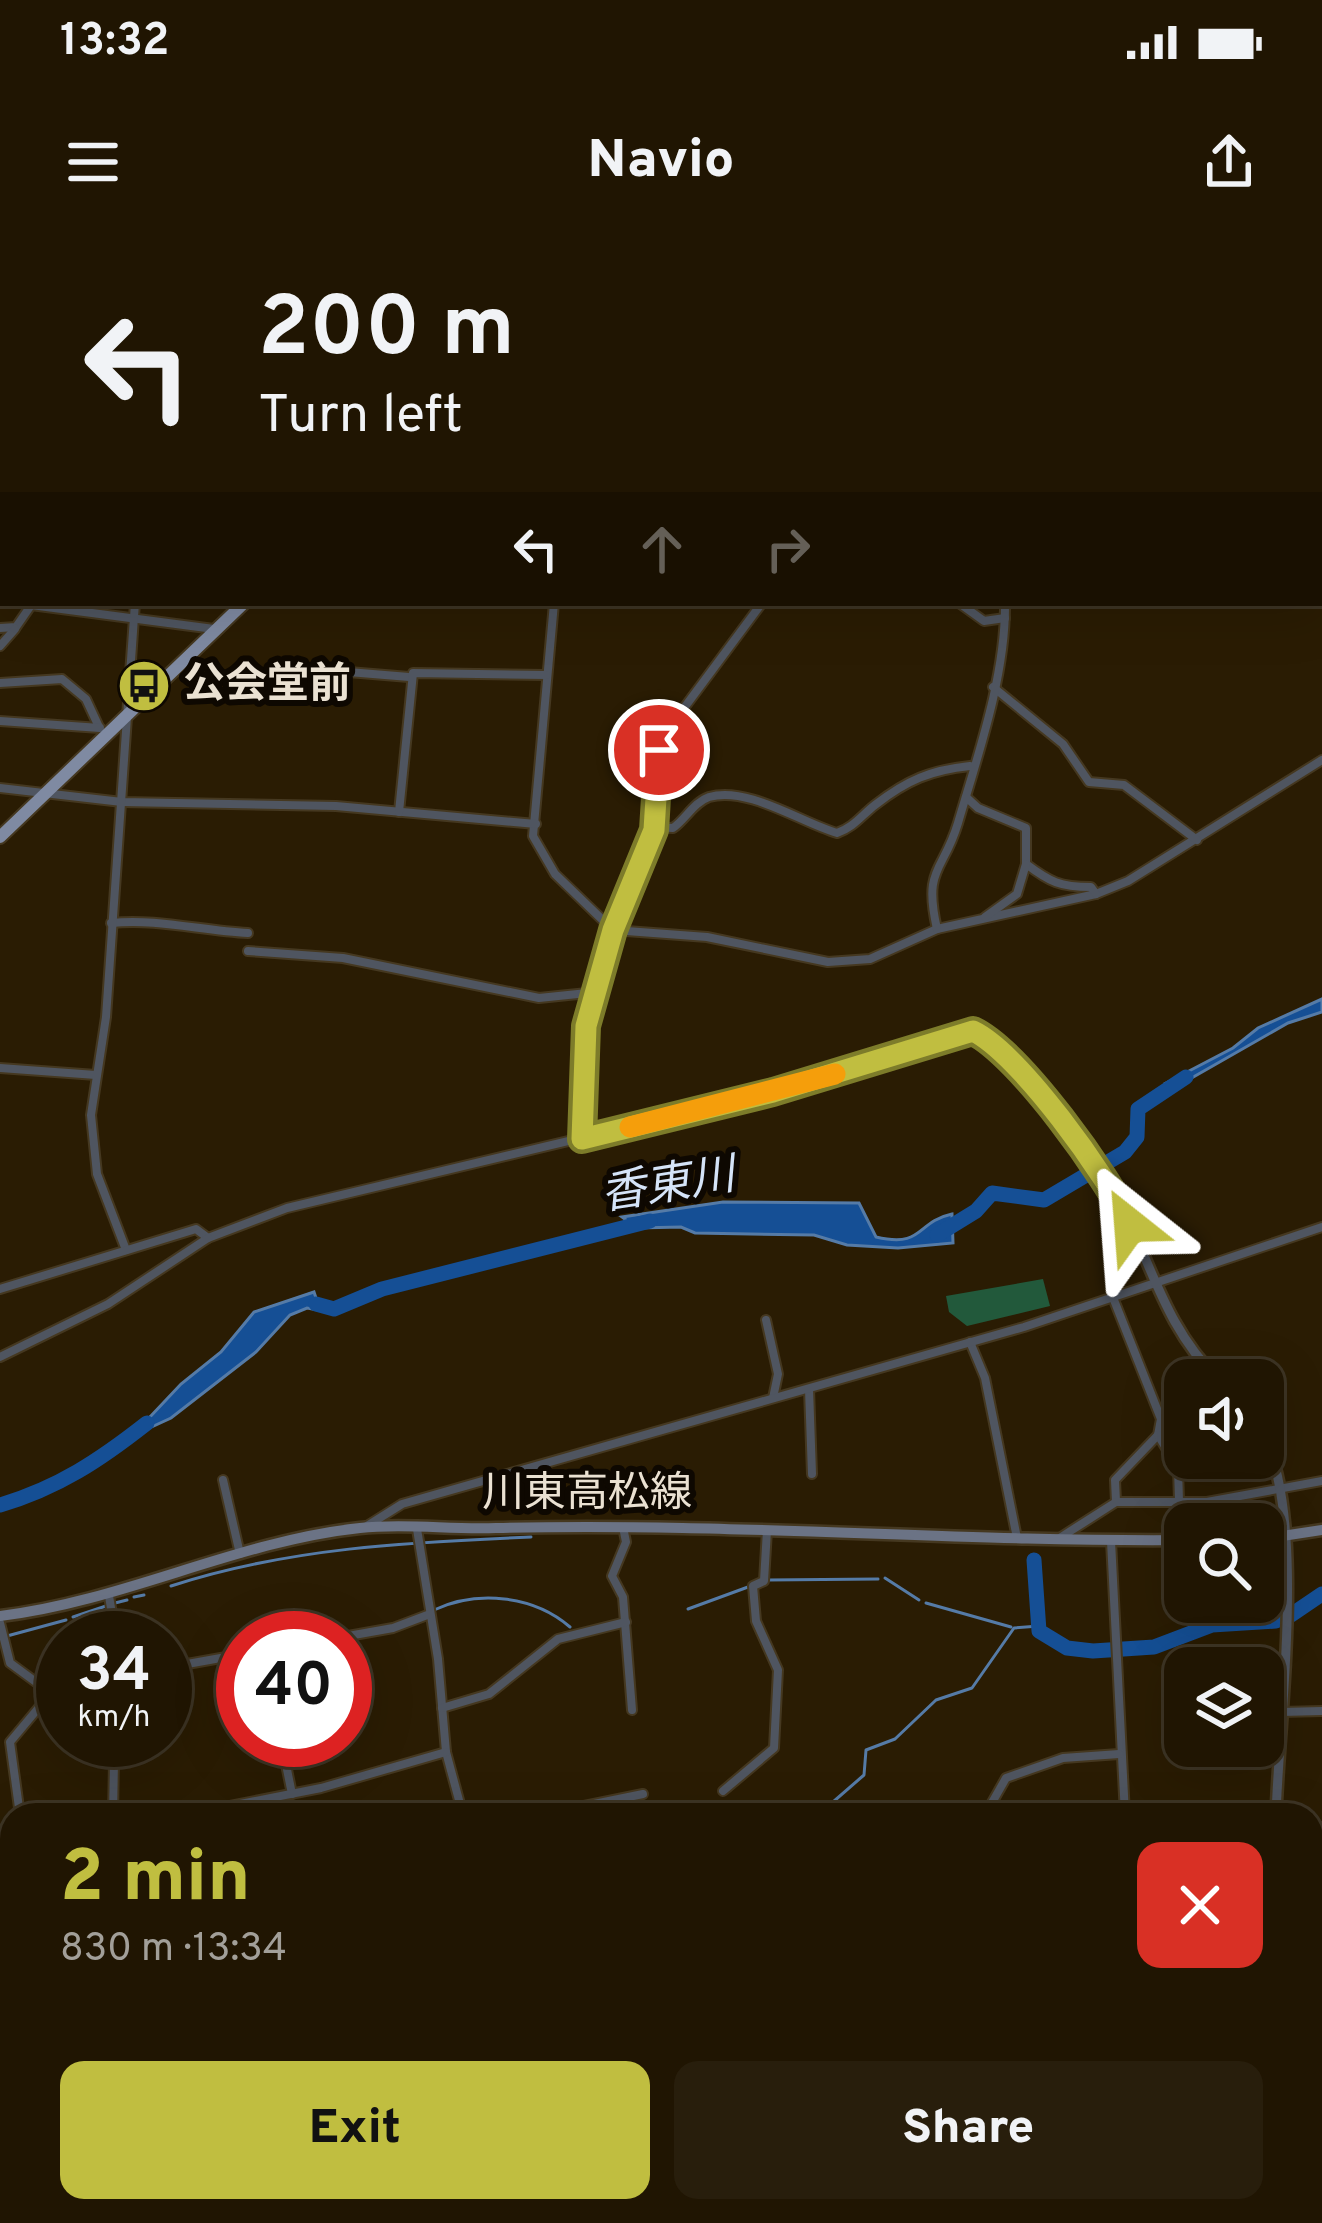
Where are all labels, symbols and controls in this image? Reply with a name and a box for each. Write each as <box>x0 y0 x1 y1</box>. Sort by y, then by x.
text: 13:32 <box>60 14 170 71</box>
text: Navio <box>587 128 735 197</box>
icon: menu <box>60 129 126 195</box>
icon: share <box>1196 129 1262 195</box>
text: 200 m <box>258 279 515 385</box>
icon: left <box>60 288 216 444</box>
text: Turn left <box>258 383 463 452</box>
icon: left <box>503 516 569 582</box>
icon: ahead <box>629 516 695 582</box>
icon: right <box>755 516 821 582</box>
bus stop icon: 公会堂前 <box>116 658 172 714</box>
place label: 公会堂前 <box>183 660 351 713</box>
pin <box>608 699 710 801</box>
icon: arrive <box>626 717 692 783</box>
water label: 香東川 <box>597 1148 743 1226</box>
position arrow <box>1067 1162 1193 1288</box>
map controls <box>1164 1359 1284 1767</box>
button: sound <box>1164 1359 1284 1479</box>
street label: 川東高松線 <box>482 1469 692 1522</box>
button: search <box>1164 1503 1284 1623</box>
speed limit sign: 40 <box>216 1611 372 1767</box>
text: 34 <box>77 1636 151 1712</box>
button: layers <box>1164 1647 1284 1767</box>
text: km/h <box>78 1700 150 1737</box>
text: 2 min <box>60 1835 250 1927</box>
button: close <box>1137 1842 1263 1968</box>
text: 830 m · 13:34 <box>60 1926 287 1975</box>
button: Exit <box>60 2061 650 2199</box>
button: Share <box>674 2061 1263 2199</box>

